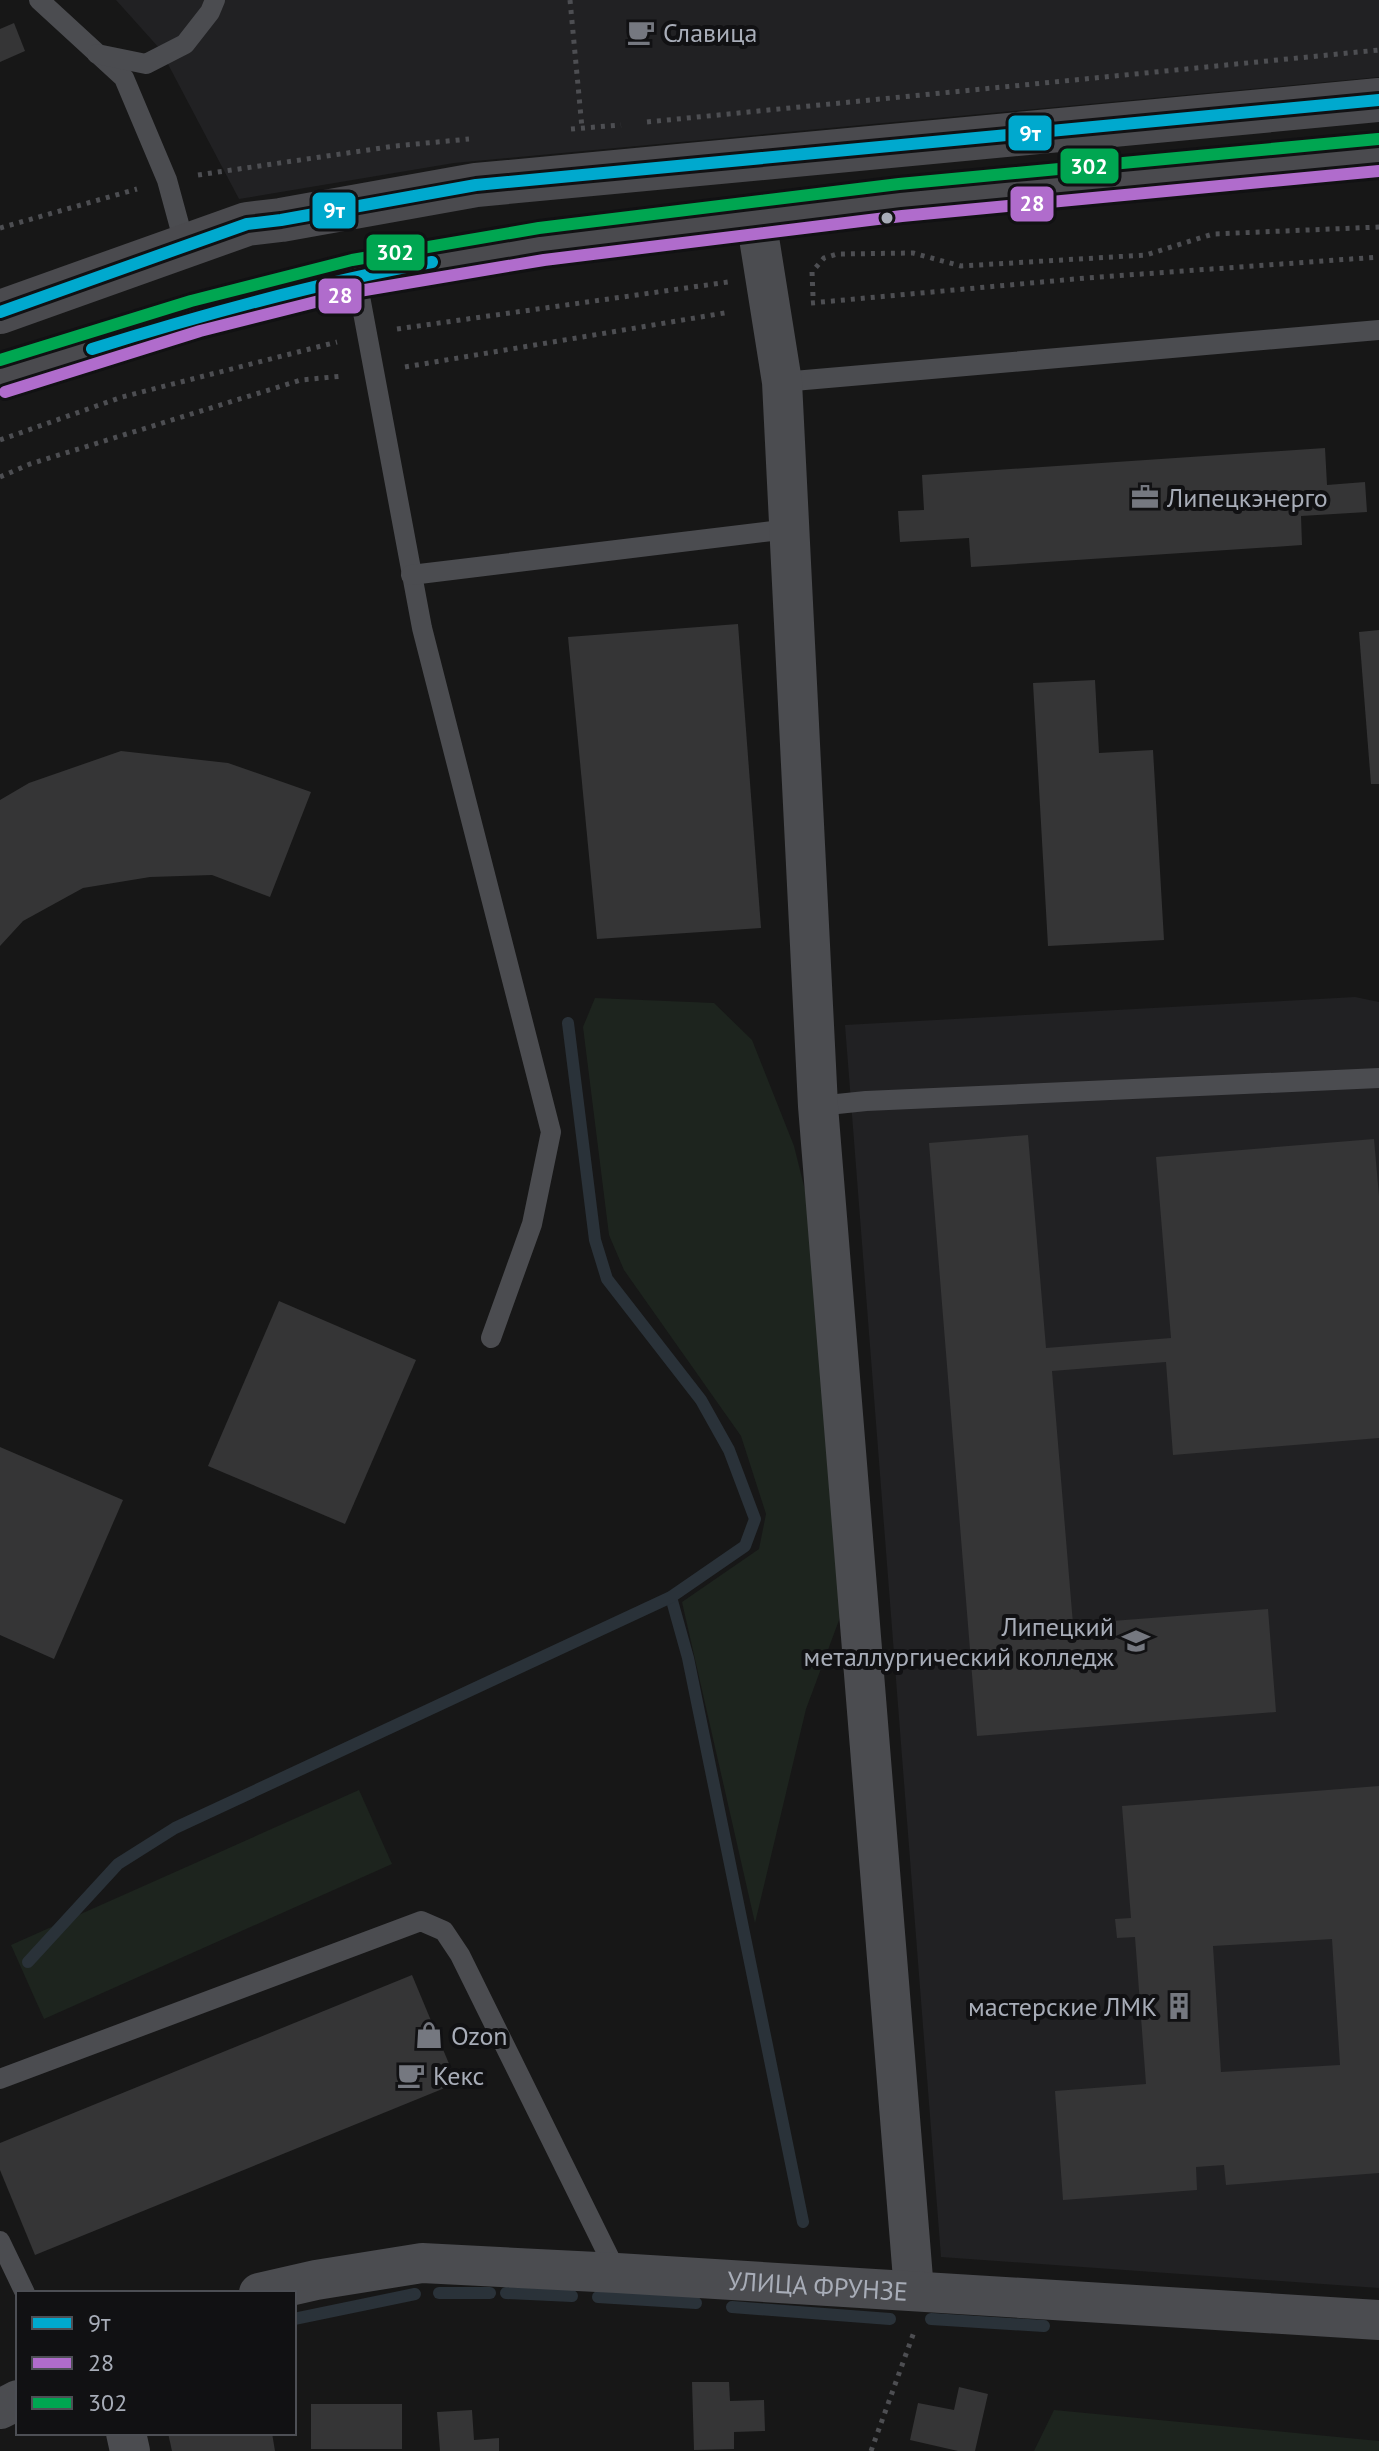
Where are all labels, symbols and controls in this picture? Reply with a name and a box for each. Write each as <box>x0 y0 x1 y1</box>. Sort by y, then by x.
place label: Славица <box>663 16 757 49</box>
cafe icon: Славица <box>626 17 656 47</box>
line badge: 9т <box>1007 114 1053 152</box>
text: 9т <box>1019 119 1042 147</box>
line badge: 302 <box>1059 147 1120 185</box>
text: 302 <box>1070 152 1108 180</box>
line badge: 28 <box>1009 185 1055 223</box>
text: 28 <box>1020 189 1044 217</box>
line badge: 9т <box>311 191 357 230</box>
text: 9т <box>323 196 346 224</box>
unlabelled marker <box>879 210 895 226</box>
line badge: 302 <box>365 233 426 272</box>
text: 302 <box>376 238 414 266</box>
line badge: 28 <box>317 277 363 315</box>
text: 28 <box>328 281 352 309</box>
place label: Липецкэнерго <box>1166 481 1328 514</box>
office icon: Липецкэнерго <box>1130 482 1160 512</box>
place label: Липецкий металлургический колледж <box>804 1610 1115 1673</box>
school or university icon: Липецкий металлургический колледж <box>1121 1626 1151 1656</box>
place label: мастерские ЛМК <box>968 1990 1157 2023</box>
building icon: мастерские ЛМК <box>1164 1991 1194 2021</box>
place label: Ozon <box>451 2019 508 2052</box>
shop icon: Ozon <box>414 2020 444 2050</box>
place label: Кекс <box>433 2059 484 2092</box>
cafe icon: Кекс <box>396 2060 426 2090</box>
street label: УЛИЦА ФРУНЗЕ <box>726 2263 909 2307</box>
legend <box>16 2291 296 2435</box>
text: 9т <box>88 2307 111 2338</box>
text: 28 <box>88 2347 114 2378</box>
text: 302 <box>88 2387 127 2418</box>

